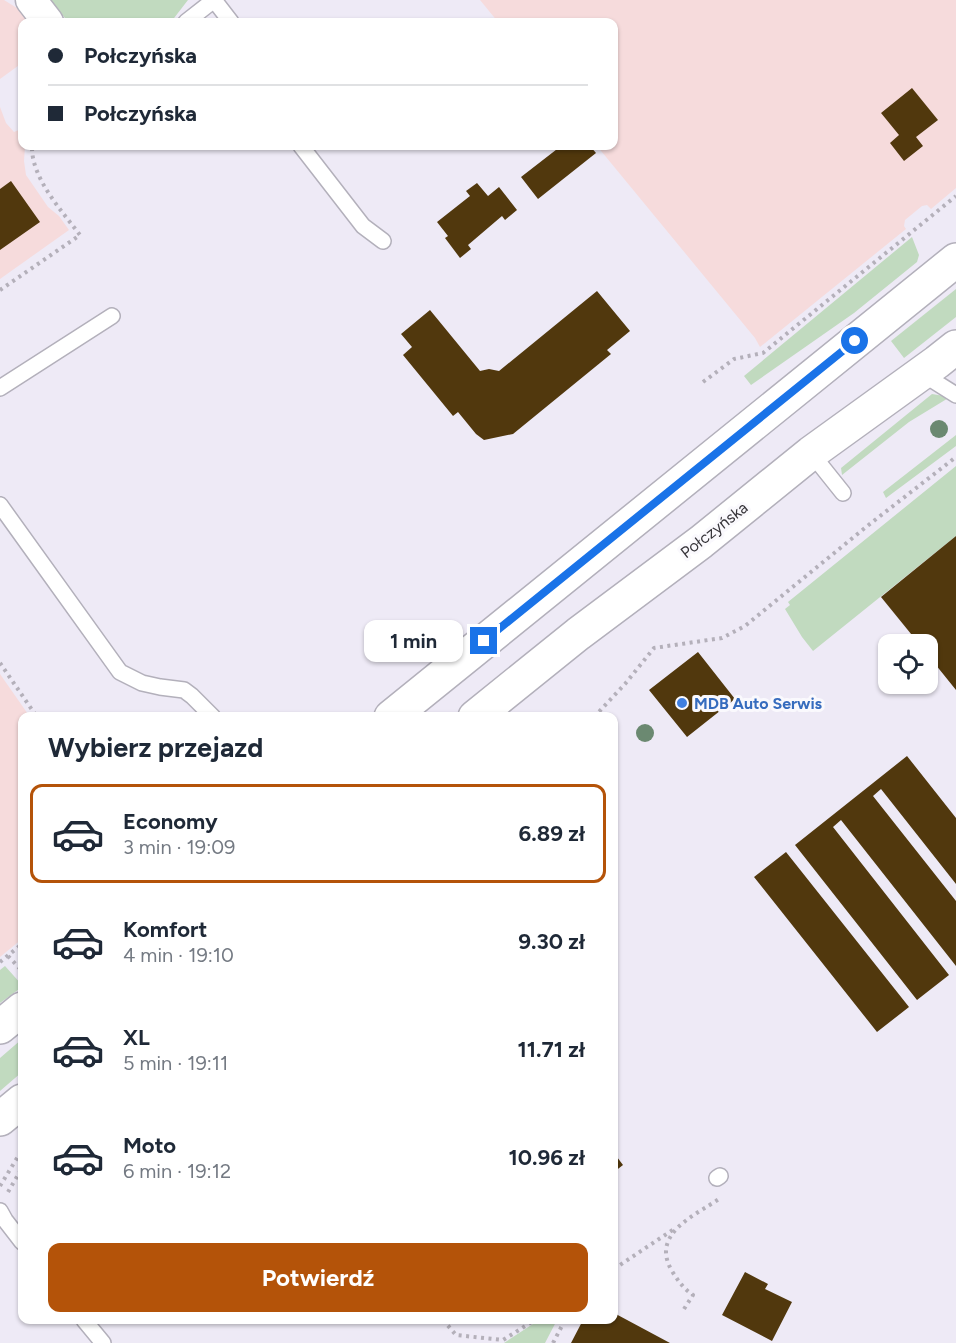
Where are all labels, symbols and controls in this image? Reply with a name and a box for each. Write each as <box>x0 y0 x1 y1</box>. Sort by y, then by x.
text: Połczyńska <box>84 42 197 69</box>
text: Połczyńska <box>84 100 197 127</box>
route start <box>841 327 868 354</box>
street label: Połczyńska <box>677 498 751 562</box>
callout: 1 min <box>364 620 463 662</box>
route end <box>470 627 497 654</box>
text: 1 min <box>390 629 437 653</box>
map controls <box>878 634 938 694</box>
button: locate <box>878 634 938 694</box>
place label: MDB Auto Serwis <box>694 694 823 713</box>
marker: MDB Auto Serwis <box>675 696 689 710</box>
text: Wybierz przejazd <box>48 731 263 764</box>
icon: car <box>51 807 105 861</box>
text: Economy <box>123 808 218 835</box>
text: 6.89 zł <box>519 820 585 847</box>
text: 3 min · 19:09 <box>123 835 235 859</box>
icon: car <box>51 915 105 969</box>
text: Komfort <box>123 916 207 943</box>
text: 9.30 zł <box>518 928 585 955</box>
text: 4 min · 19:10 <box>123 943 234 967</box>
icon: car <box>51 1023 105 1077</box>
text: XL <box>123 1024 150 1051</box>
text: 11.71 zł <box>517 1036 585 1063</box>
text: 5 min · 19:11 <box>123 1051 228 1075</box>
icon: car <box>51 1131 105 1185</box>
text: Moto <box>123 1132 176 1159</box>
text: 10.96 zł <box>508 1144 585 1171</box>
text: 6 min · 19:12 <box>123 1159 231 1183</box>
button: Potwierdź <box>48 1243 588 1312</box>

